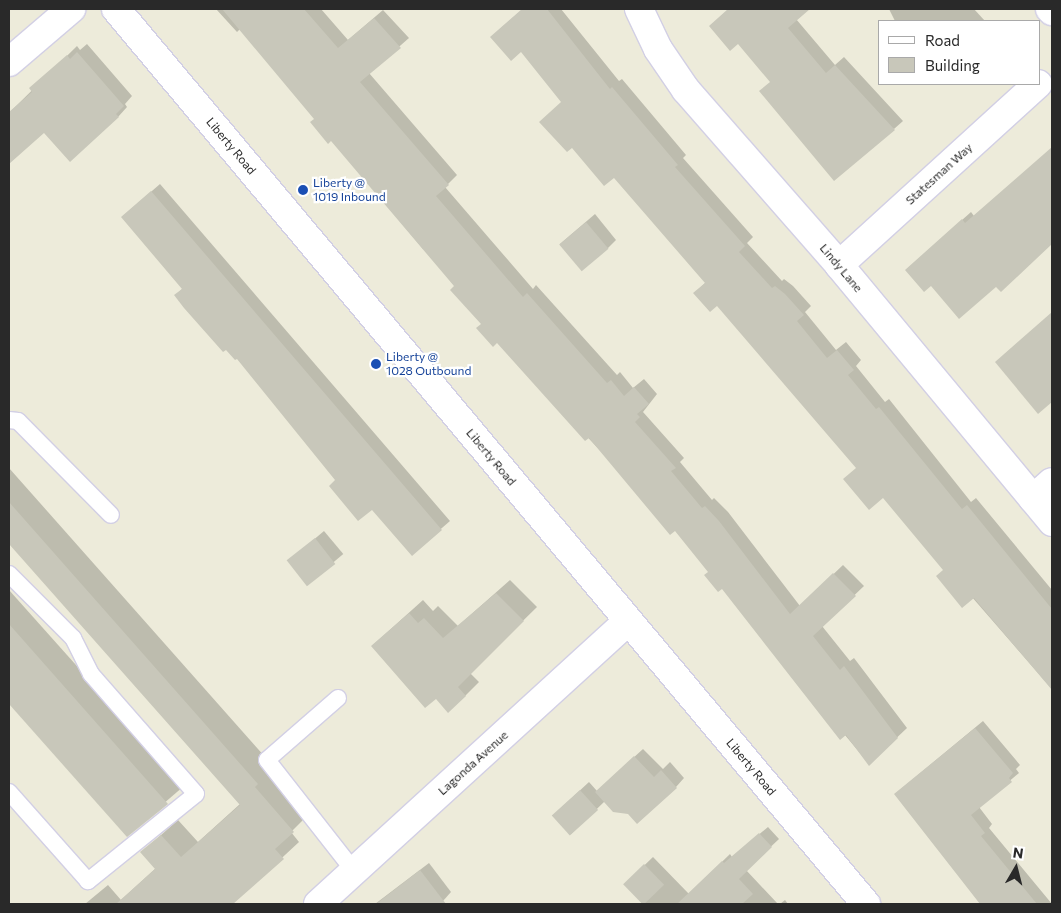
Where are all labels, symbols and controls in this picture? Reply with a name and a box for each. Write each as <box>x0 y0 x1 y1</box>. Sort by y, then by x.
legend <box>878 20 1041 85</box>
text: Road <box>925 31 960 49</box>
text: Building <box>925 56 980 74</box>
street label: Liberty Road <box>203 115 259 177</box>
street label: Statesman Way <box>903 140 975 208</box>
place label: Liberty @ 1019 Inbound <box>313 176 386 204</box>
marker: Liberty @ 1019 Inbound <box>297 184 309 196</box>
street label: Lindy Lane <box>817 241 865 295</box>
place label: Liberty @ 1028 Outbound <box>386 350 471 378</box>
marker: Liberty @ 1028 Outbound <box>370 358 382 370</box>
street label: Liberty Road <box>463 426 519 488</box>
street label: Lagonda Avenue <box>435 728 511 798</box>
street label: Liberty Road <box>723 736 779 798</box>
north arrow <box>991 843 1041 893</box>
text: N <box>1012 844 1025 862</box>

